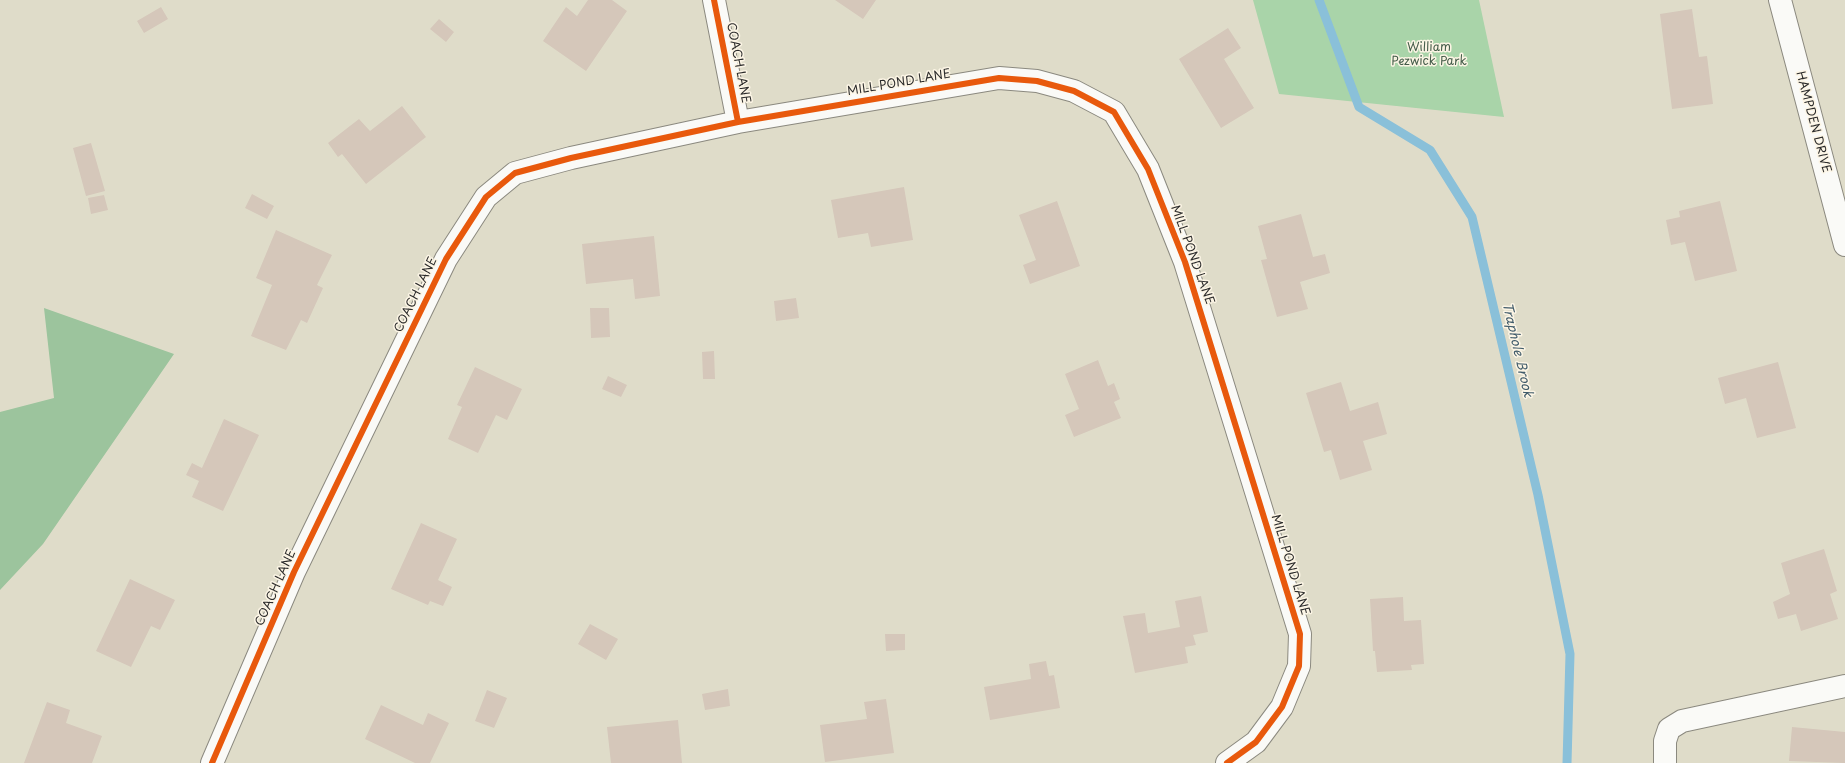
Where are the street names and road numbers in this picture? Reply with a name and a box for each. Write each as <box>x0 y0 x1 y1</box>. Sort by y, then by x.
street label: COACH LANE <box>723 21 753 105</box>
street label: MILL POND LANE <box>846 67 952 99</box>
street label: HAMPDEN DRIVE <box>1793 70 1833 174</box>
street label: MILL POND LANE <box>1167 203 1217 307</box>
street label: COACH LANE <box>392 255 440 335</box>
street label: MILL POND LANE <box>1268 513 1312 617</box>
street label: COACH LANE <box>253 548 299 628</box>

